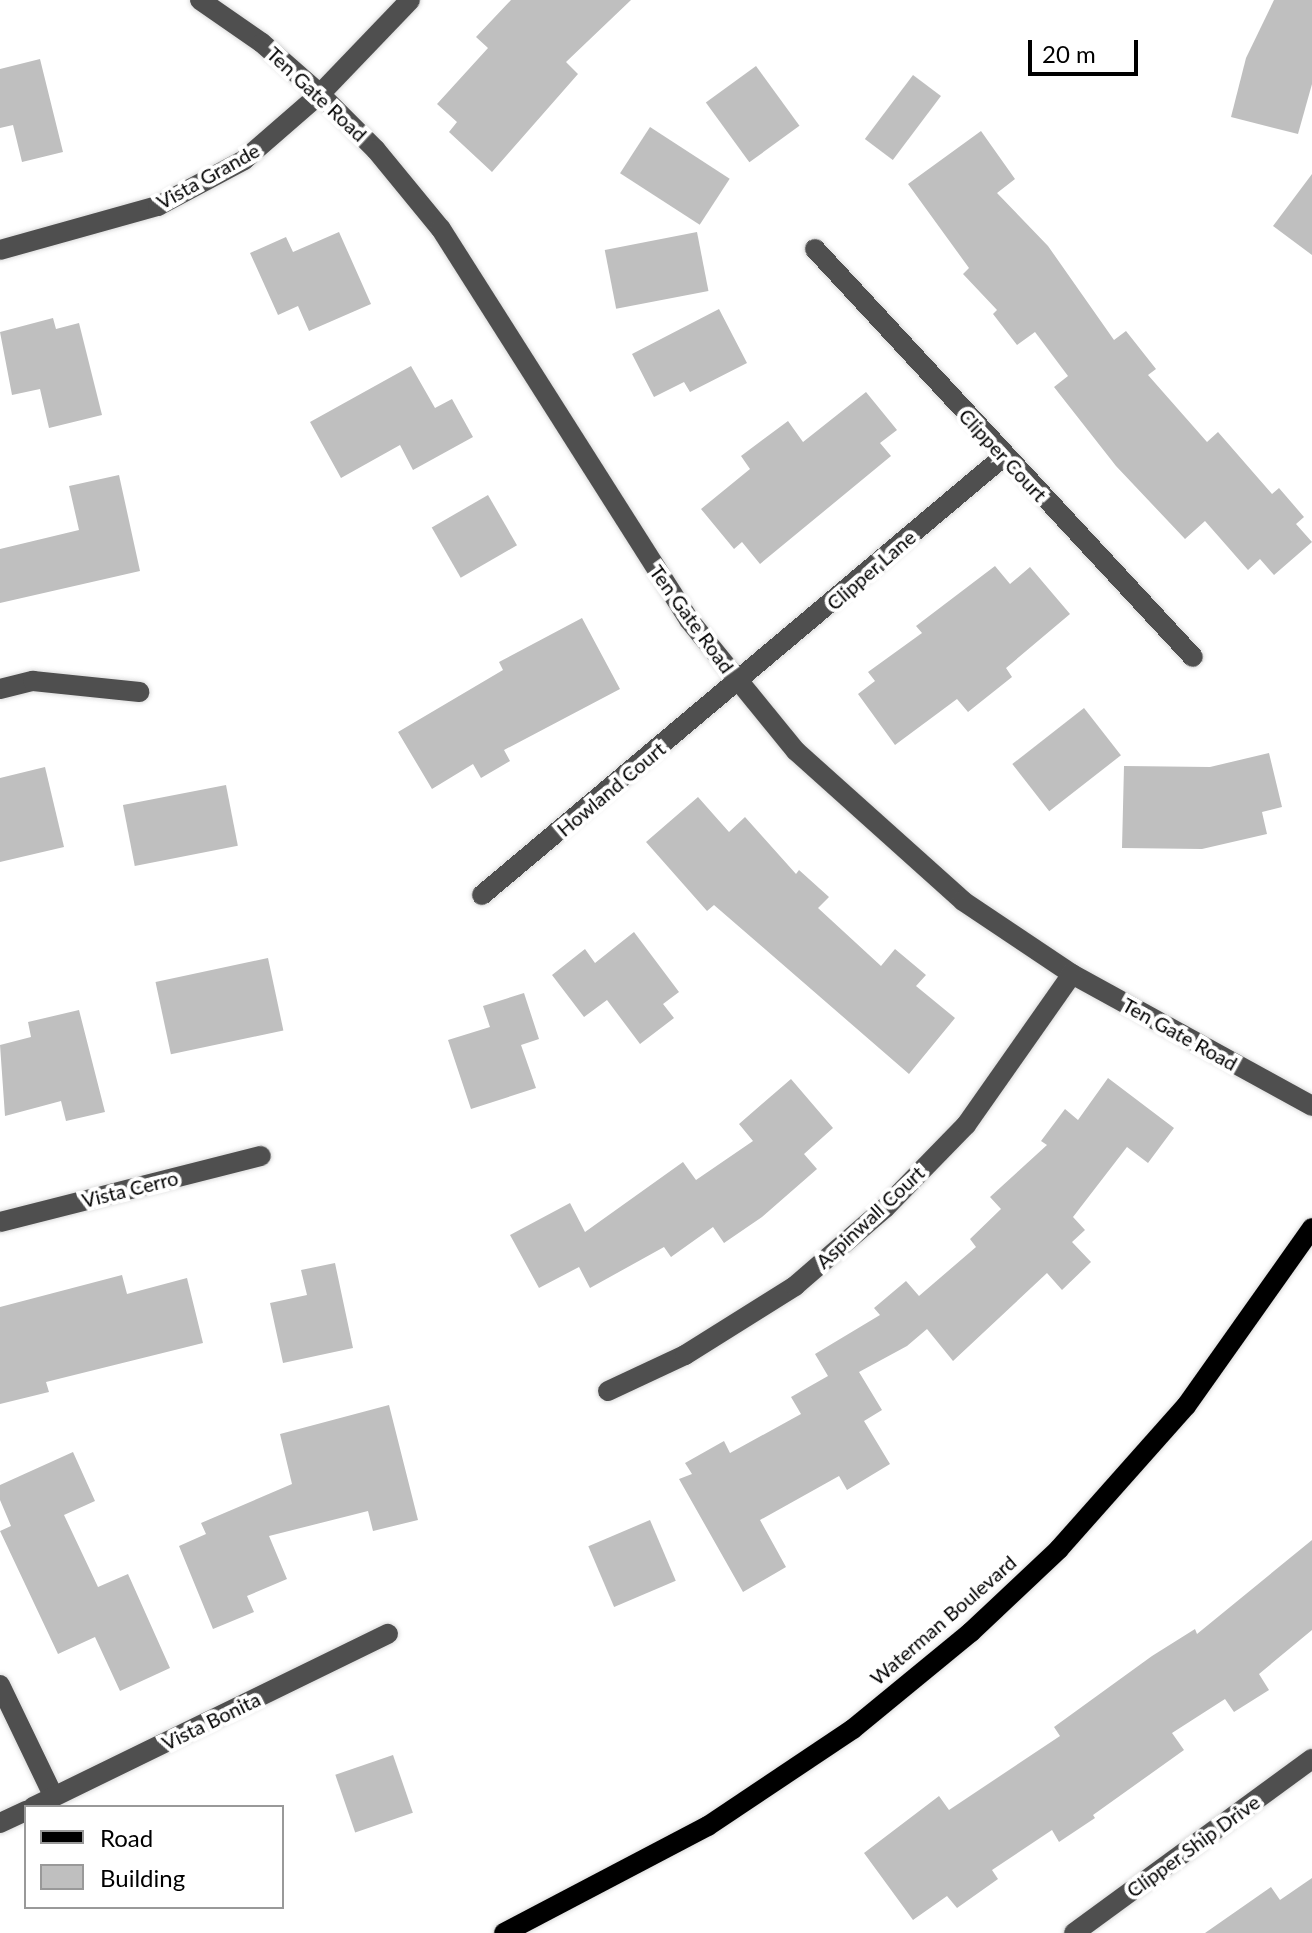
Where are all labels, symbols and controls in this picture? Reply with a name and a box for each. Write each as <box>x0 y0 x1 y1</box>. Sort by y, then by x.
scale bar <box>1032 24 1142 74</box>
text: 20 m <box>1042 39 1096 68</box>
street label: Ten Gate Road <box>262 42 372 146</box>
street label: Vista Grande <box>152 138 264 214</box>
street label: Clipper Court <box>954 404 1052 506</box>
street label: Clipper Lane <box>822 525 920 615</box>
street label: Ten Gate Road <box>645 560 739 678</box>
street label: Howland Court <box>552 737 670 841</box>
street label: Ten Gate Road <box>1118 993 1242 1075</box>
street label: Aspinwall Court <box>811 1161 929 1273</box>
street label: Vista Cerro <box>79 1165 181 1213</box>
street label: Waterman Boulevard <box>865 1550 1021 1690</box>
street label: Vista Bonita <box>158 1687 264 1755</box>
street label: Clipper Ship Drive <box>1122 1790 1264 1902</box>
legend <box>24 1805 284 1909</box>
text: Road <box>100 1823 153 1852</box>
text: Building <box>100 1863 185 1892</box>

